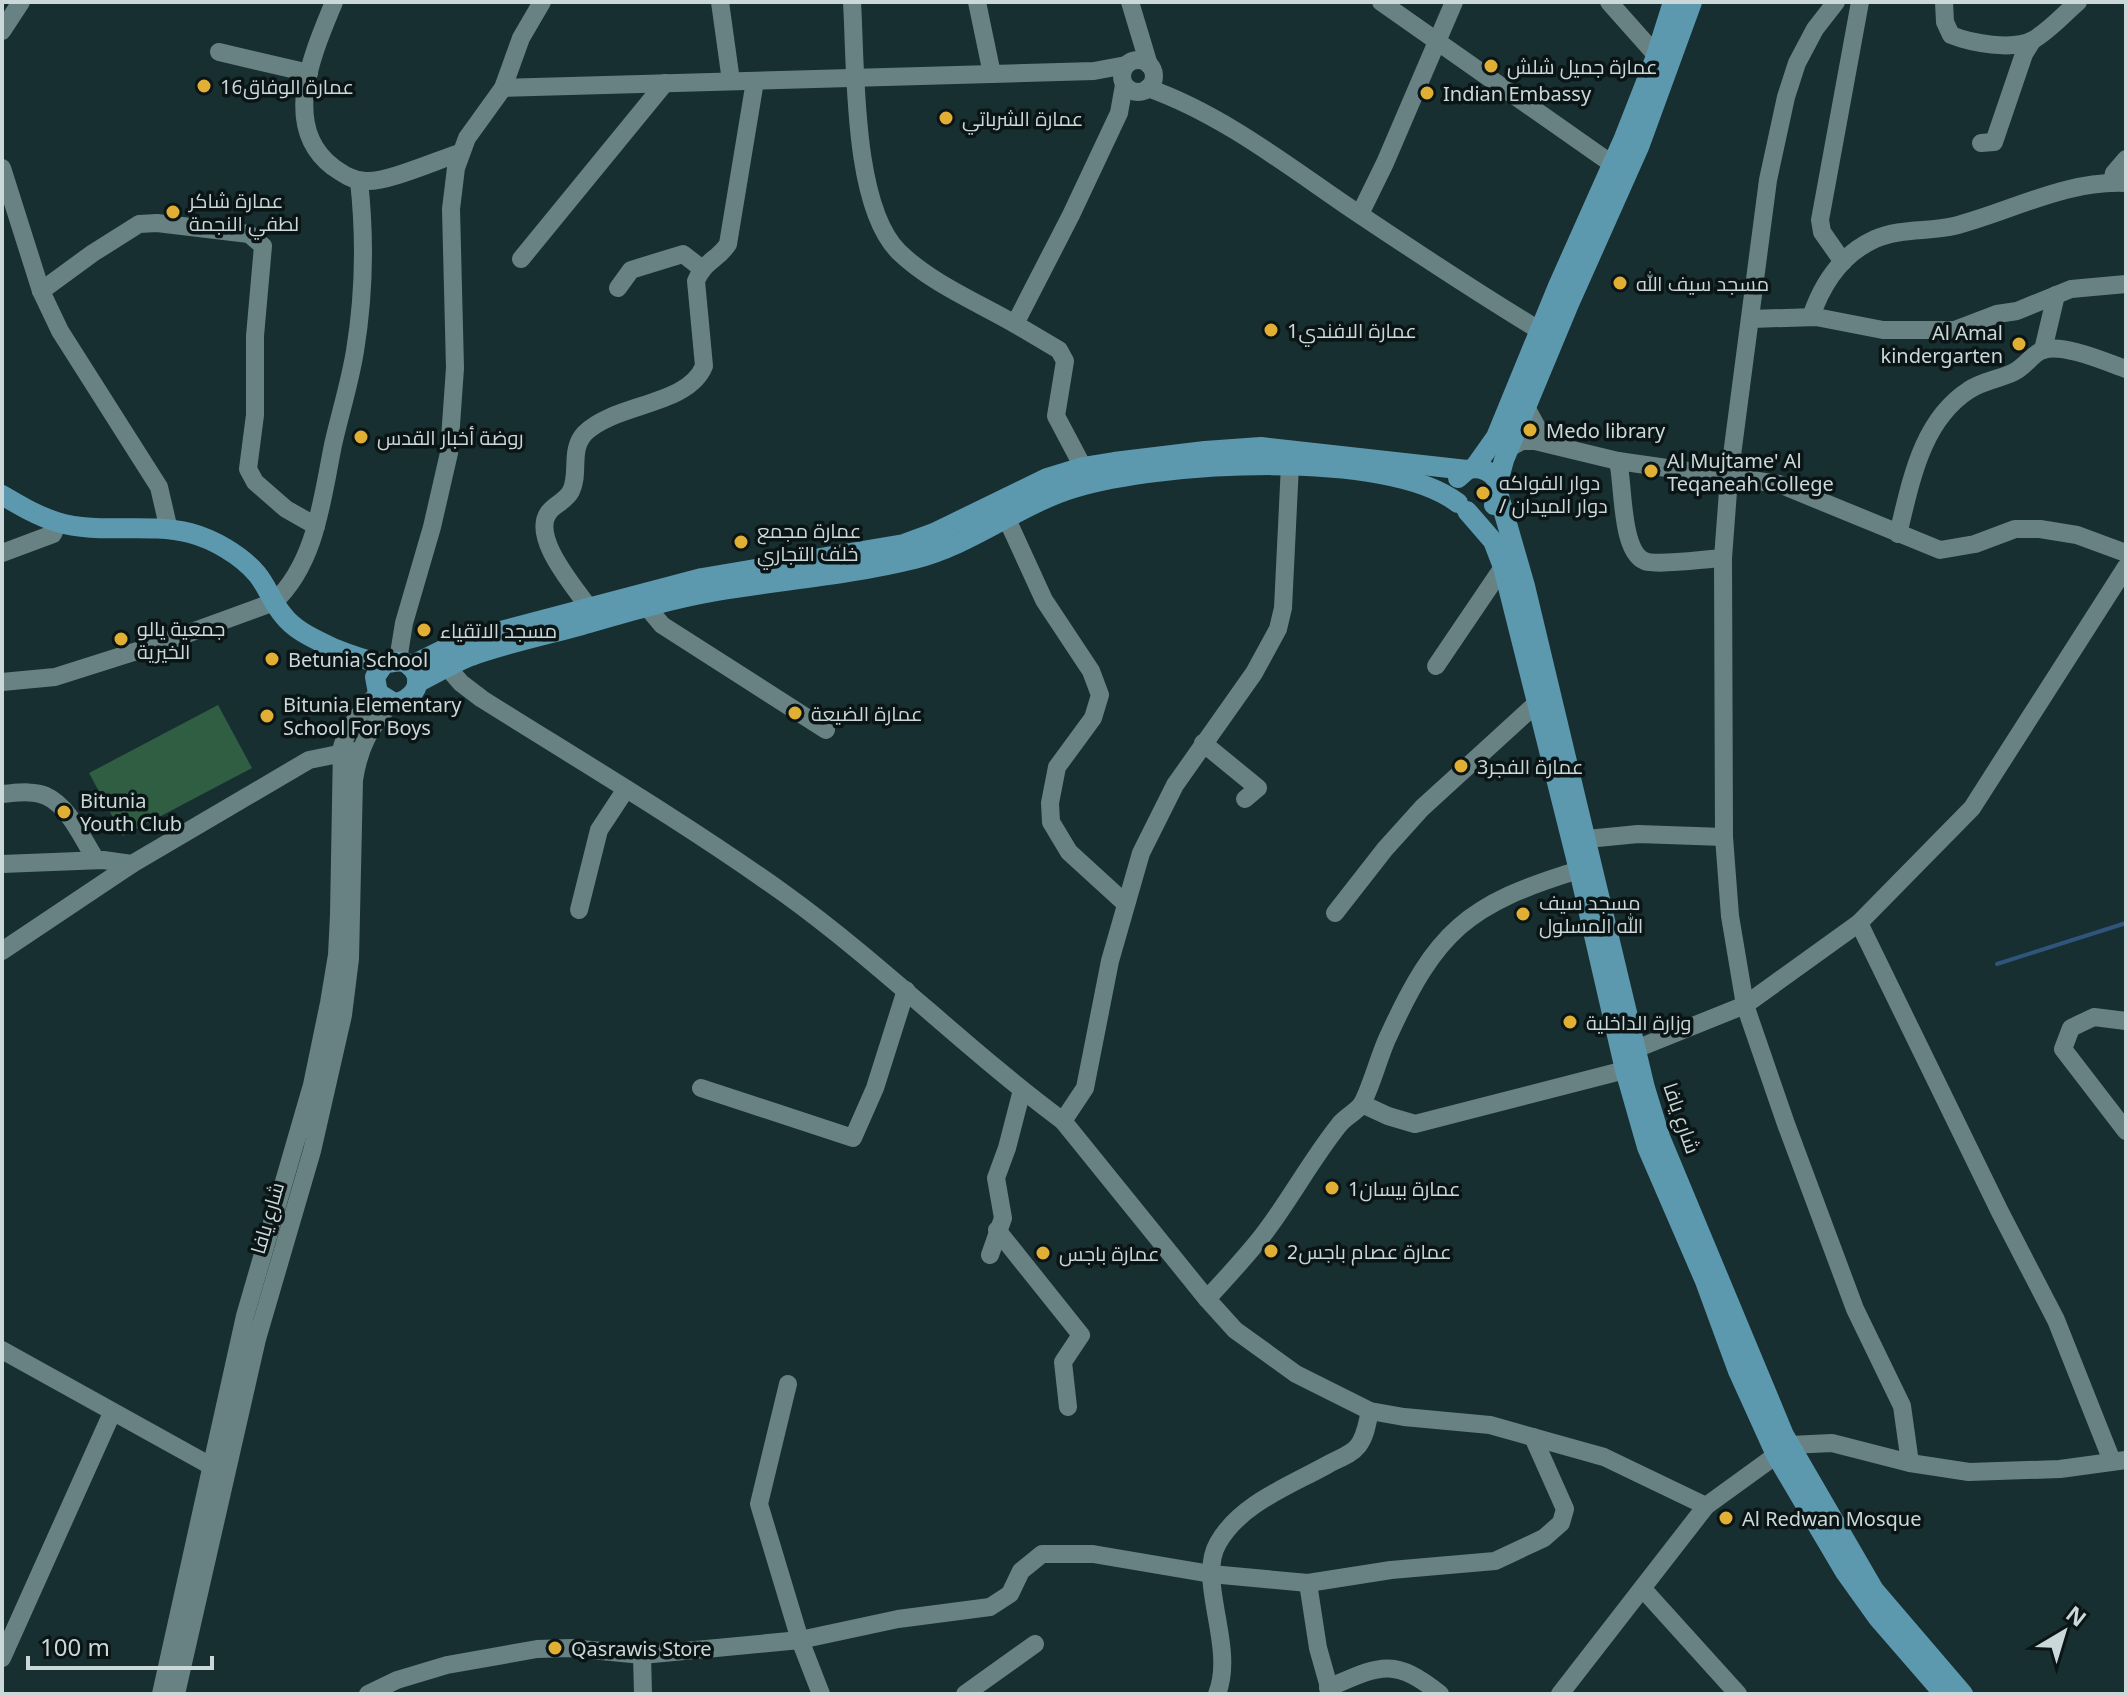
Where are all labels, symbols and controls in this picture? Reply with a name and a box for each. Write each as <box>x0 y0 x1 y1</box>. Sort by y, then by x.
place label: عمارة جميل شلش <box>1507 53 1658 80</box>
marker: عمارة جميل شلش <box>1482 57 1500 75</box>
place label: عمارة الوفاق16 <box>220 73 354 100</box>
marker: عمارة الوفاق16 <box>195 77 213 95</box>
place label: Indian Embassy <box>1443 80 1592 107</box>
marker: Indian Embassy <box>1418 84 1436 102</box>
place label: عمارة الشرباتي <box>962 105 1083 135</box>
marker: عمارة الشرباتي <box>937 109 955 127</box>
place label: عمارة شاكر لطفي النجمة <box>188 187 299 240</box>
marker: عمارة شاكر لطفي النجمة <box>164 203 182 221</box>
place label: مسجد سيف الله <box>1636 270 1769 297</box>
marker: مسجد سيف الله <box>1611 274 1629 292</box>
place label: عمارة الافندي1 <box>1287 317 1417 347</box>
place label: Al Amal kindergarten <box>1881 319 2003 369</box>
marker: عمارة الافندي1 <box>1262 321 1280 339</box>
marker: Al Amal kindergarten <box>2010 335 2028 353</box>
place label: Medo library <box>1546 417 1666 444</box>
marker: Medo library <box>1521 421 1539 439</box>
place label: روضة أخبار القدس <box>377 424 524 451</box>
marker: روضة أخبار القدس <box>352 428 370 446</box>
place label: Al Mujtame' Al Teqaneah College <box>1667 447 1834 497</box>
marker: Al Mujtame' Al Teqaneah College <box>1642 462 1660 480</box>
place label: دوار الفواكه / دوار الميدان <box>1499 469 1608 519</box>
marker: دوار الفواكه / دوار الميدان <box>1474 484 1492 502</box>
place label: عمارة مجمع خلف التجاري <box>757 517 861 570</box>
marker: عمارة مجمع خلف التجاري <box>732 533 750 551</box>
place label: جمعية يالو الخيرية <box>137 615 225 665</box>
place label: مسجد الاتقياء <box>440 617 557 644</box>
marker: مسجد الاتقياء <box>415 621 433 639</box>
marker: جمعية يالو الخيرية <box>112 630 130 648</box>
place label: Betunia School <box>288 646 428 673</box>
marker: Betunia School <box>263 650 281 668</box>
place label: Bitunia Elementary School For Boys <box>283 691 462 741</box>
place label: عمارة الضيعة <box>811 700 922 727</box>
marker: عمارة الضيعة <box>786 704 804 722</box>
marker: Bitunia Elementary School For Boys <box>258 707 276 725</box>
place label: عمارة الفجر3 <box>1477 753 1584 780</box>
marker: عمارة الفجر3 <box>1452 757 1470 775</box>
place label: Bitunia Youth Club <box>80 787 182 837</box>
marker: Bitunia Youth Club <box>55 803 73 821</box>
place label: مسجد سيف الله المسلول <box>1539 889 1643 939</box>
marker: مسجد سيف الله المسلول <box>1514 905 1532 923</box>
place label: وزارة الداخلية <box>1586 1009 1691 1036</box>
marker: وزارة الداخلية <box>1561 1013 1579 1031</box>
street label: شارع يافا <box>1656 1079 1707 1157</box>
place label: عمارة بيسان1 <box>1348 1175 1460 1202</box>
street label: شارع يافا <box>244 1179 291 1257</box>
marker: عمارة بيسان1 <box>1323 1179 1341 1197</box>
place label: عمارة عصام باجس2 <box>1287 1238 1452 1266</box>
place label: عمارة باجس <box>1059 1240 1160 1267</box>
marker: عمارة عصام باجس2 <box>1262 1242 1280 1260</box>
marker: عمارة باجس <box>1034 1244 1052 1262</box>
place label: Al Redwan Mosque <box>1742 1505 1921 1532</box>
marker: Al Redwan Mosque <box>1717 1509 1735 1527</box>
north arrow <box>2024 1592 2104 1672</box>
text: N <box>2061 1598 2093 1633</box>
scale bar <box>28 1620 212 1670</box>
text: 100 m <box>40 1630 110 1663</box>
place label: Qasrawis Store <box>571 1635 712 1662</box>
marker: Qasrawis Store <box>546 1639 564 1657</box>

